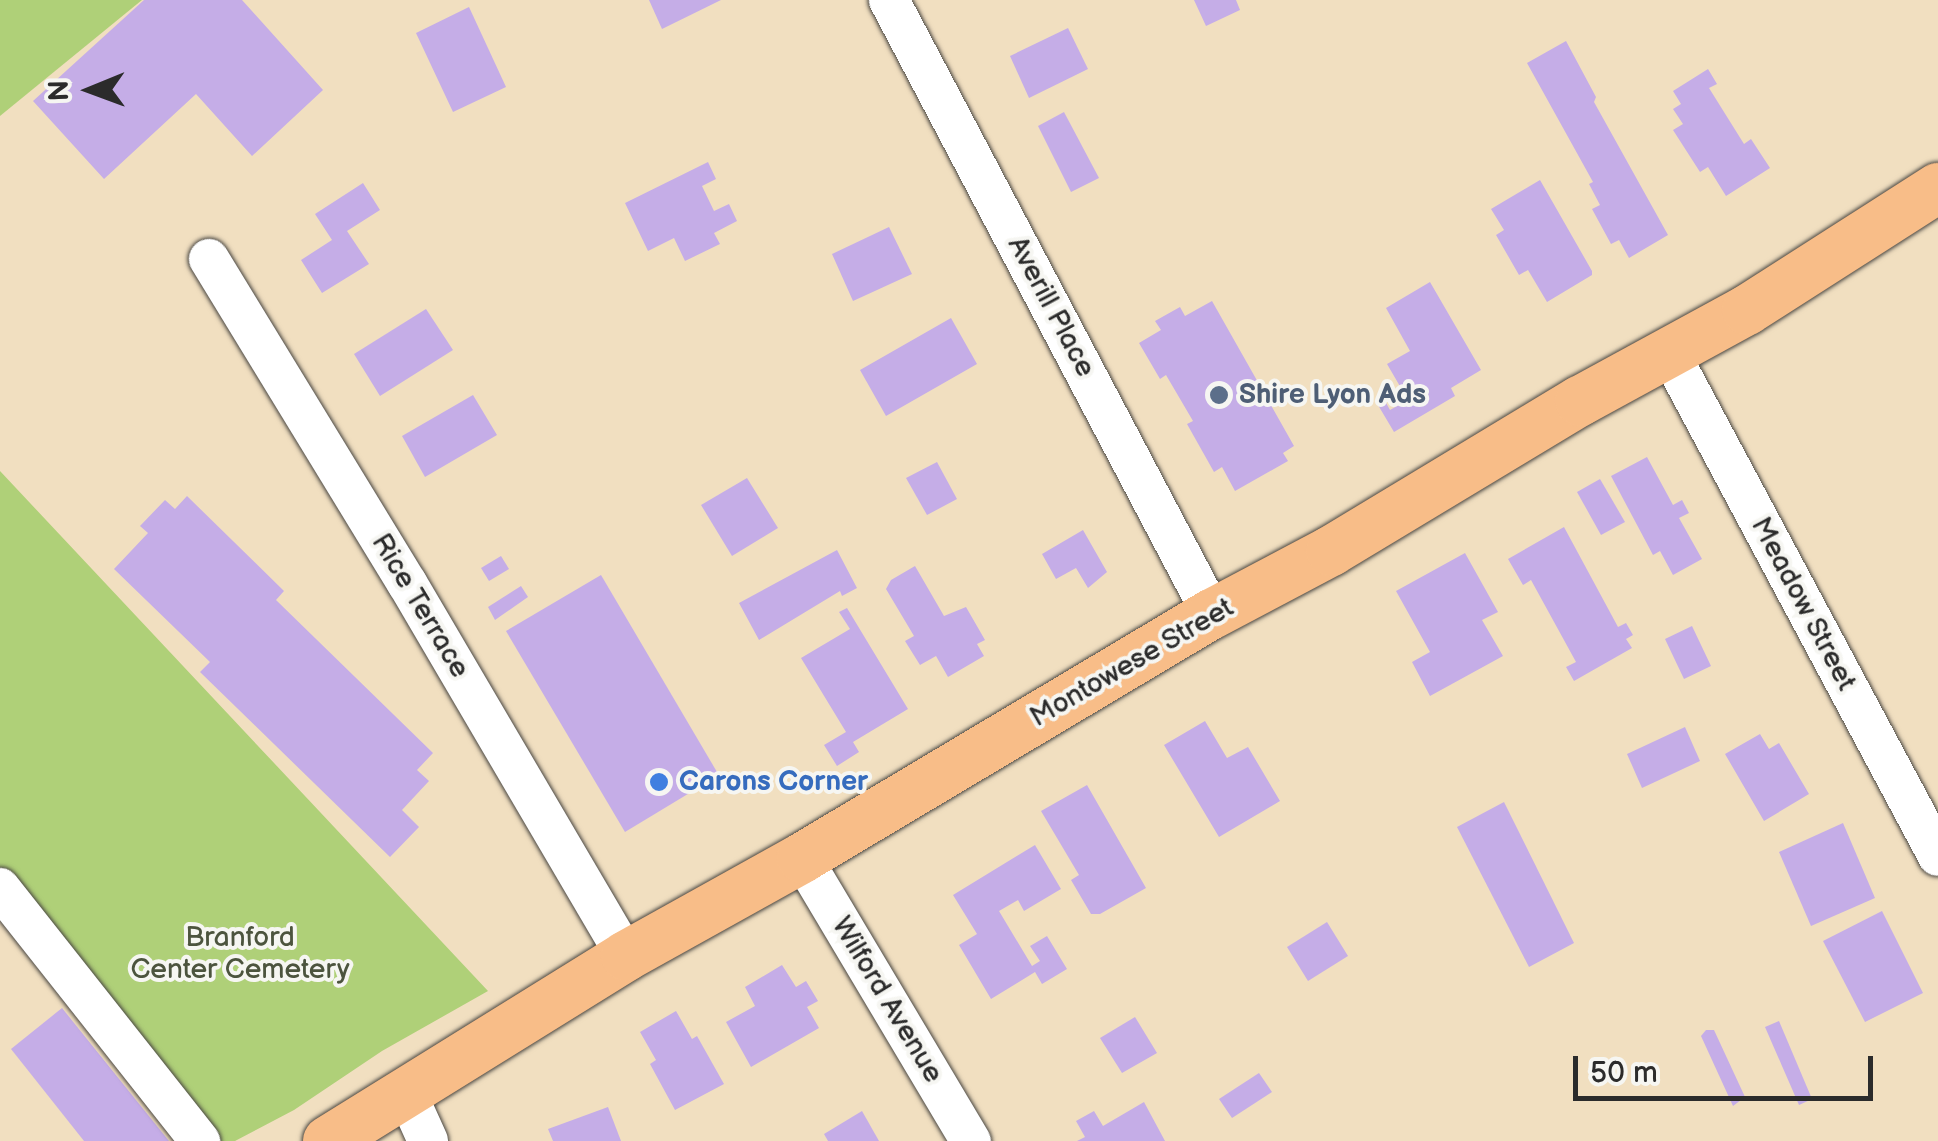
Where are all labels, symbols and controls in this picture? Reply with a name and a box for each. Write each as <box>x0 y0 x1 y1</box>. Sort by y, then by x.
north arrow <box>40 40 140 140</box>
text: N <box>43 80 76 101</box>
street label: Averill Place <box>1000 231 1102 383</box>
place label: Shire Lyon Ads <box>1239 378 1426 412</box>
marker: Shire Lyon Ads <box>1208 384 1230 406</box>
street label: Meadow Street <box>1743 512 1863 696</box>
street label: Rice Terrace <box>364 527 476 685</box>
street label: Montowese Street <box>1024 591 1240 735</box>
place label: Carons Corner <box>679 765 868 799</box>
marker: Carons Corner <box>648 771 670 793</box>
street label: Wilford Avenue <box>824 911 950 1089</box>
park label: Branford Center Cemetery <box>130 921 350 987</box>
scale bar <box>1578 1036 1878 1098</box>
text: 50 m <box>1590 1055 1658 1091</box>

